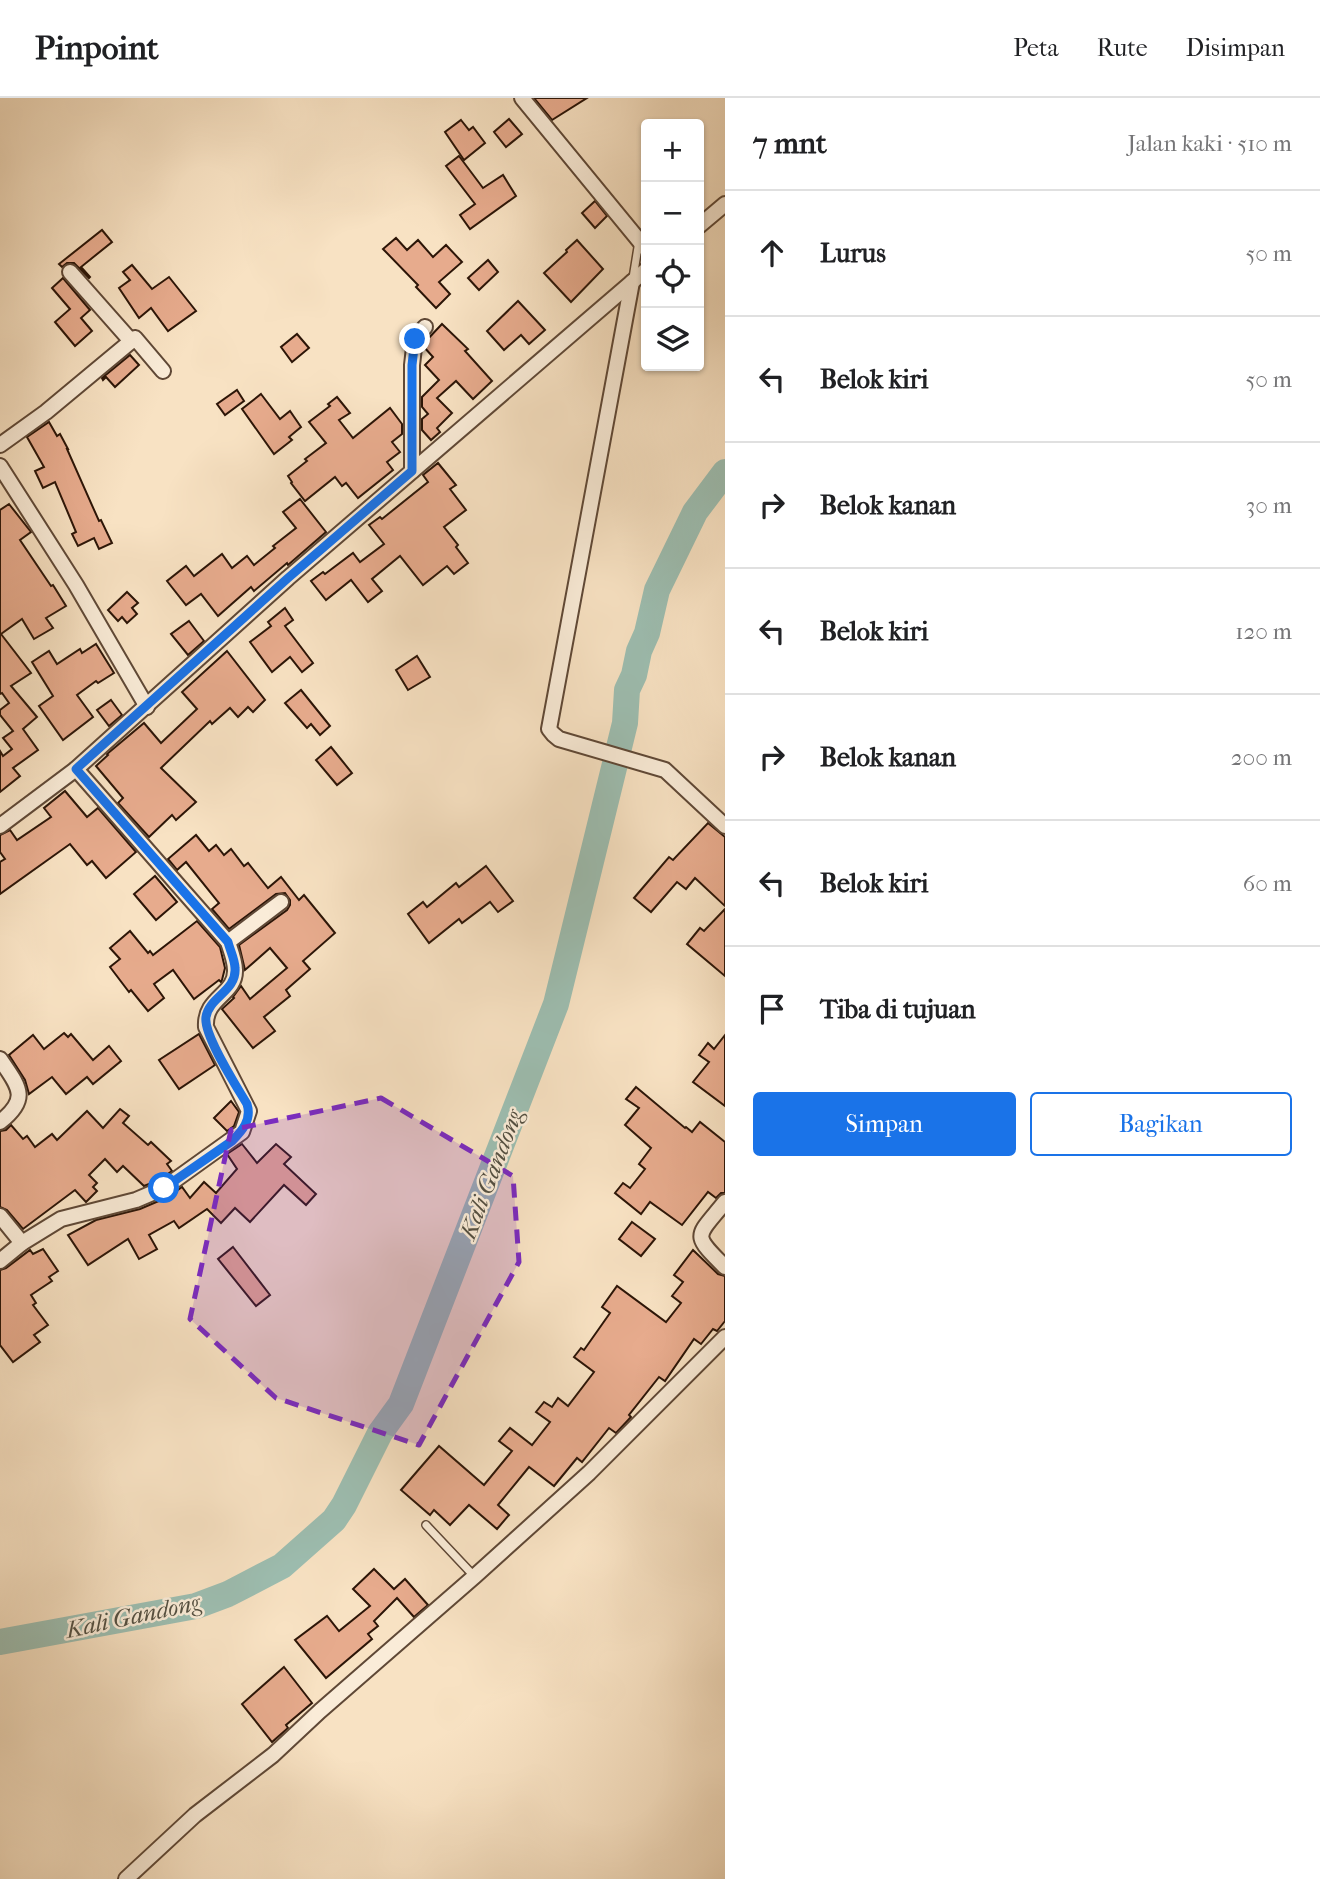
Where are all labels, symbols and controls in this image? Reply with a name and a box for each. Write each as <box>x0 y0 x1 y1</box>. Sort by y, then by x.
text: Pinpoint <box>35 29 159 68</box>
text: Peta <box>1013 34 1059 62</box>
text: Rute <box>1097 34 1148 62</box>
text: Disimpan <box>1186 34 1285 62</box>
map controls <box>641 119 704 371</box>
button: + <box>641 119 704 182</box>
text: 7 mnt <box>753 126 827 161</box>
text: Jalan kaki · 510 m <box>1128 130 1292 157</box>
button: − <box>641 182 704 245</box>
icon: ahead <box>753 234 791 272</box>
text: Lurus <box>820 238 886 269</box>
text: 50 m <box>1245 240 1292 267</box>
button: locate <box>641 245 704 308</box>
button: layers <box>641 308 704 371</box>
route end <box>399 323 430 354</box>
icon: left <box>753 360 791 398</box>
text: Belok kiri <box>820 364 928 395</box>
text: 50 m <box>1245 366 1292 393</box>
icon: right <box>753 486 791 524</box>
text: Belok kanan <box>820 490 956 521</box>
text: 30 m <box>1246 492 1292 519</box>
icon: left <box>753 612 791 650</box>
text: Belok kiri <box>820 616 928 647</box>
text: 120 m <box>1235 618 1292 645</box>
icon: right <box>753 738 791 776</box>
text: Belok kanan <box>820 742 956 773</box>
text: 200 m <box>1231 744 1292 771</box>
icon: left <box>753 864 791 902</box>
text: Belok kiri <box>820 868 928 899</box>
text: 60 m <box>1243 870 1292 897</box>
icon: arrive <box>753 990 791 1028</box>
text: Tiba di tujuan <box>820 994 976 1025</box>
button: Simpan <box>753 1092 1016 1156</box>
button: Bagikan <box>1030 1092 1292 1156</box>
water label: Kali Gandong <box>453 1104 529 1245</box>
route start <box>148 1172 179 1203</box>
water label: Kali Gandong <box>61 1588 204 1644</box>

